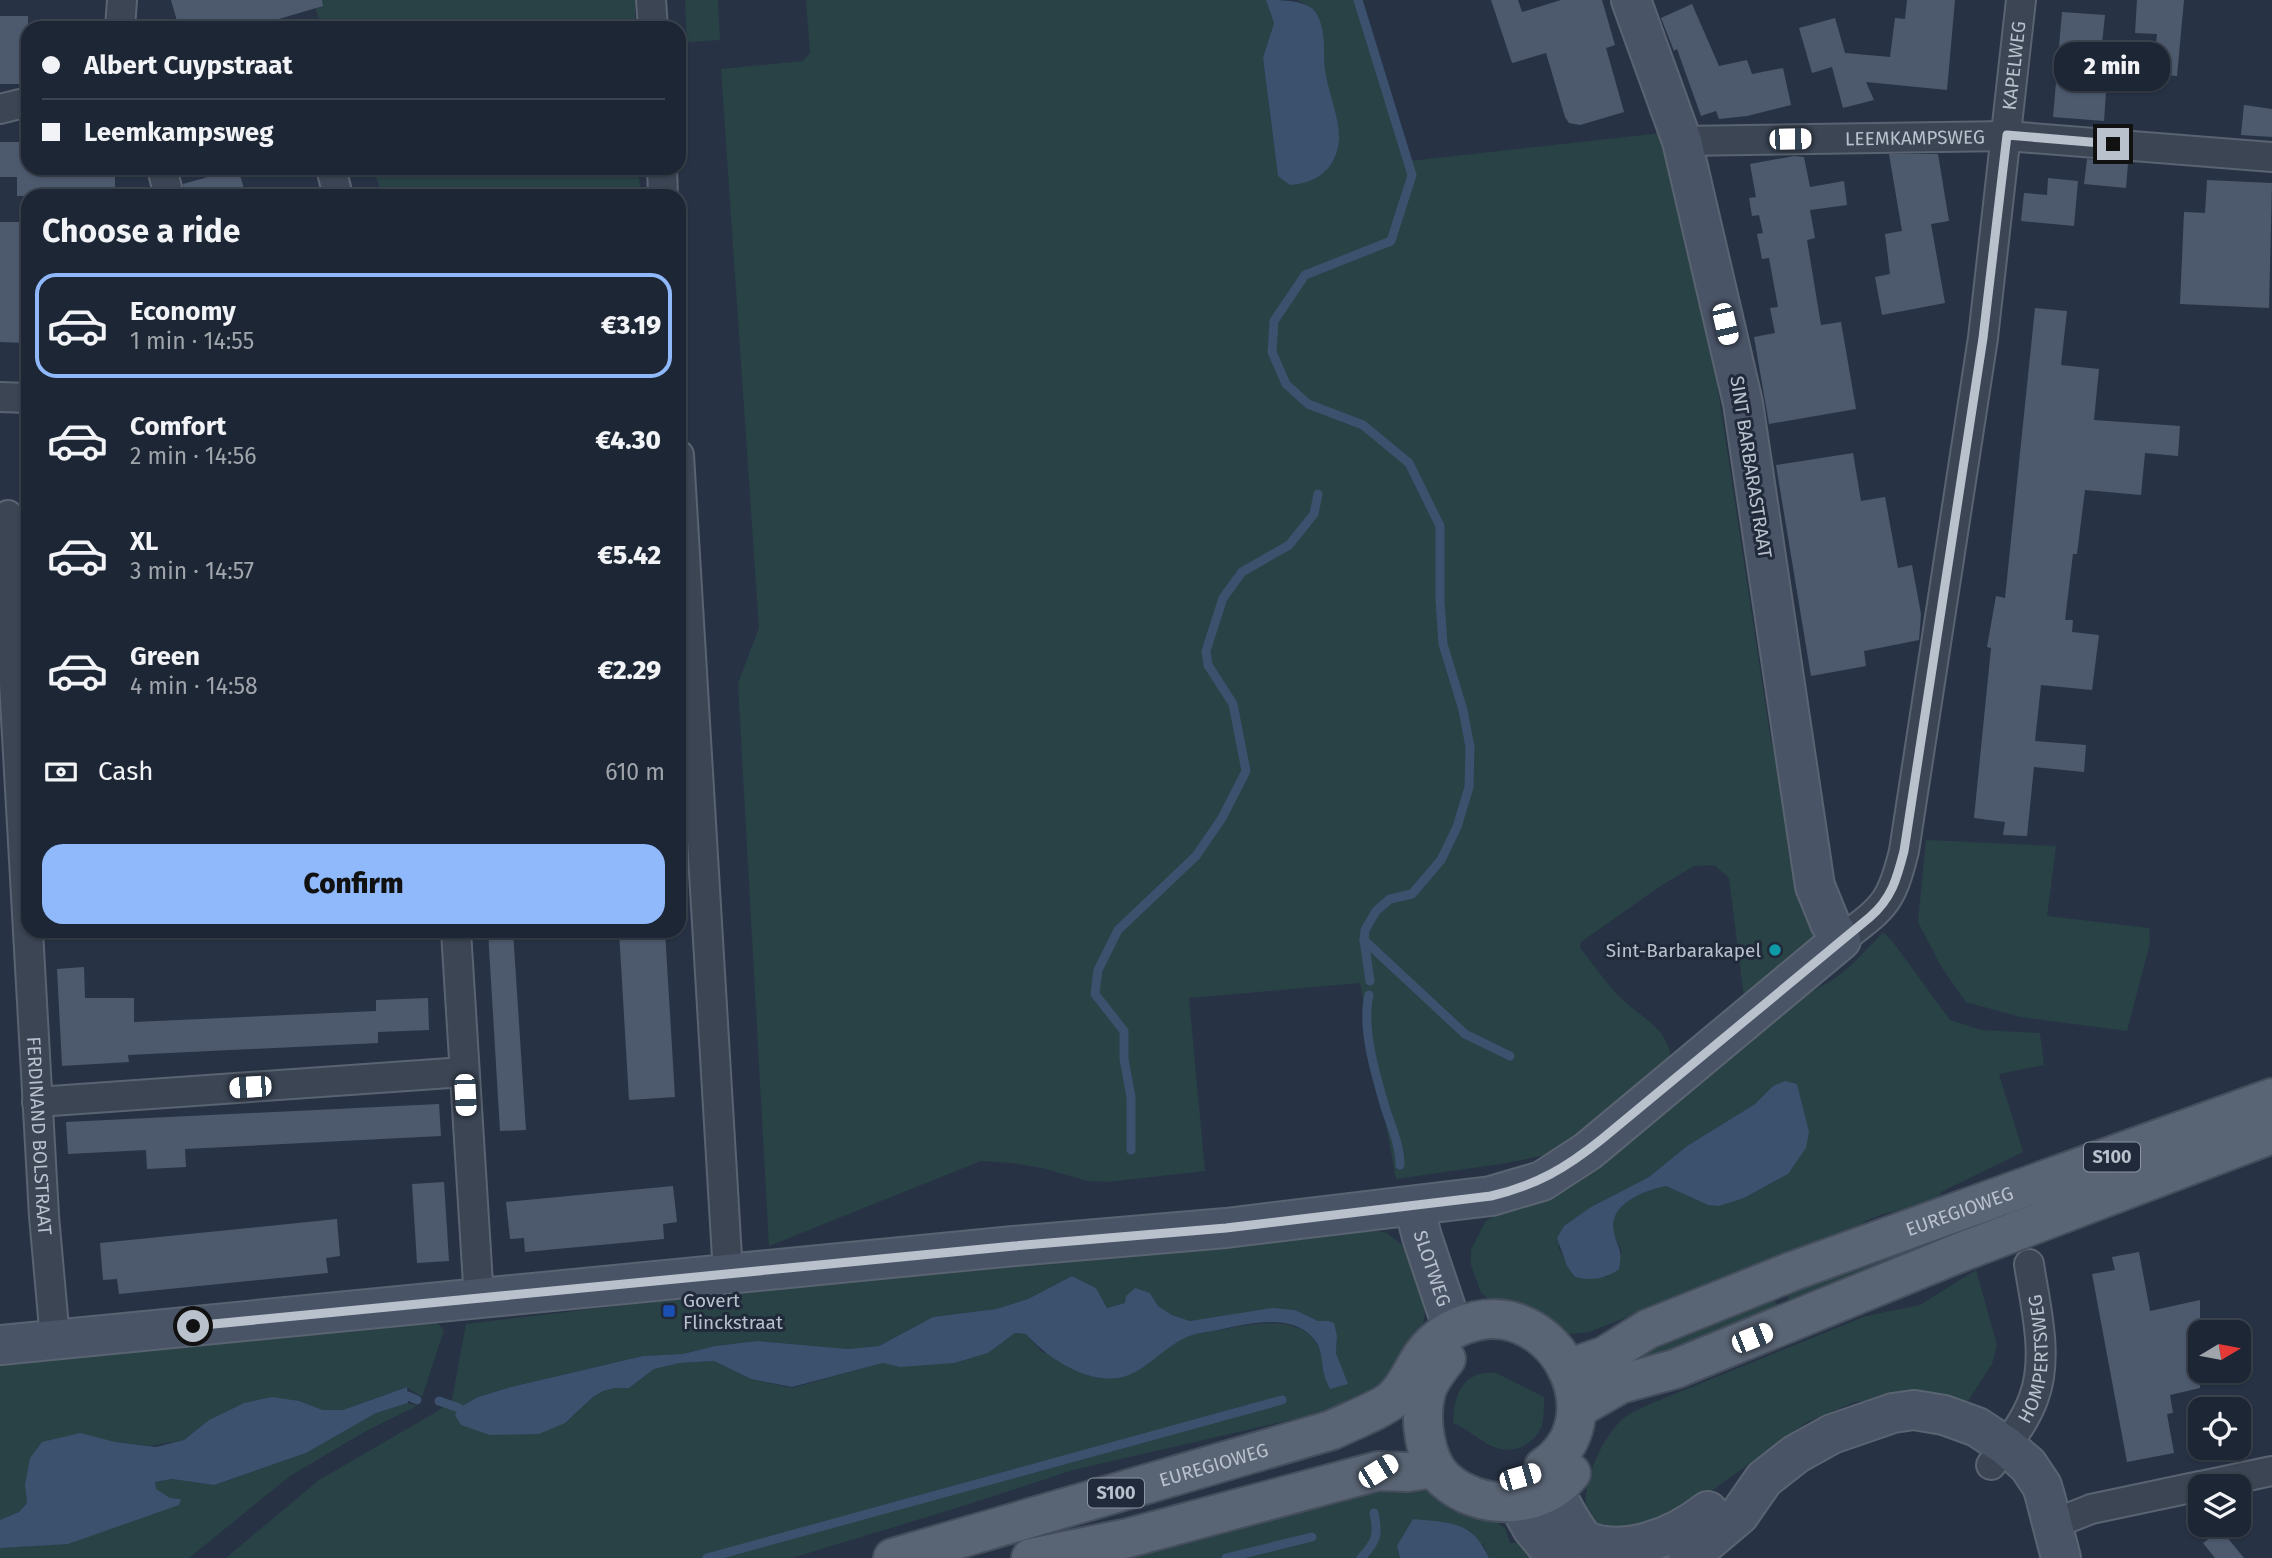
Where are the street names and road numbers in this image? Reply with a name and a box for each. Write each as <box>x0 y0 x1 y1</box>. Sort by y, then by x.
street label: KAPELWEG <box>1997 20 2030 111</box>
street label: LEEMKAMPSWEG <box>1845 125 1985 150</box>
street label: SINT BARBARASTRAAT <box>1725 374 1777 560</box>
street label: FERDINAND BOLSTRAAT <box>22 1036 57 1236</box>
road number: S100 <box>2084 1142 2140 1172</box>
street label: EUREGIOWEG <box>1903 1181 2016 1241</box>
street label: SLOTWEG <box>1409 1228 1456 1309</box>
street label: HOMPERTSWEG <box>2012 1293 2052 1427</box>
street label: EUREGIOWEG <box>1156 1438 1271 1491</box>
road number: S100 <box>1088 1478 1144 1508</box>

